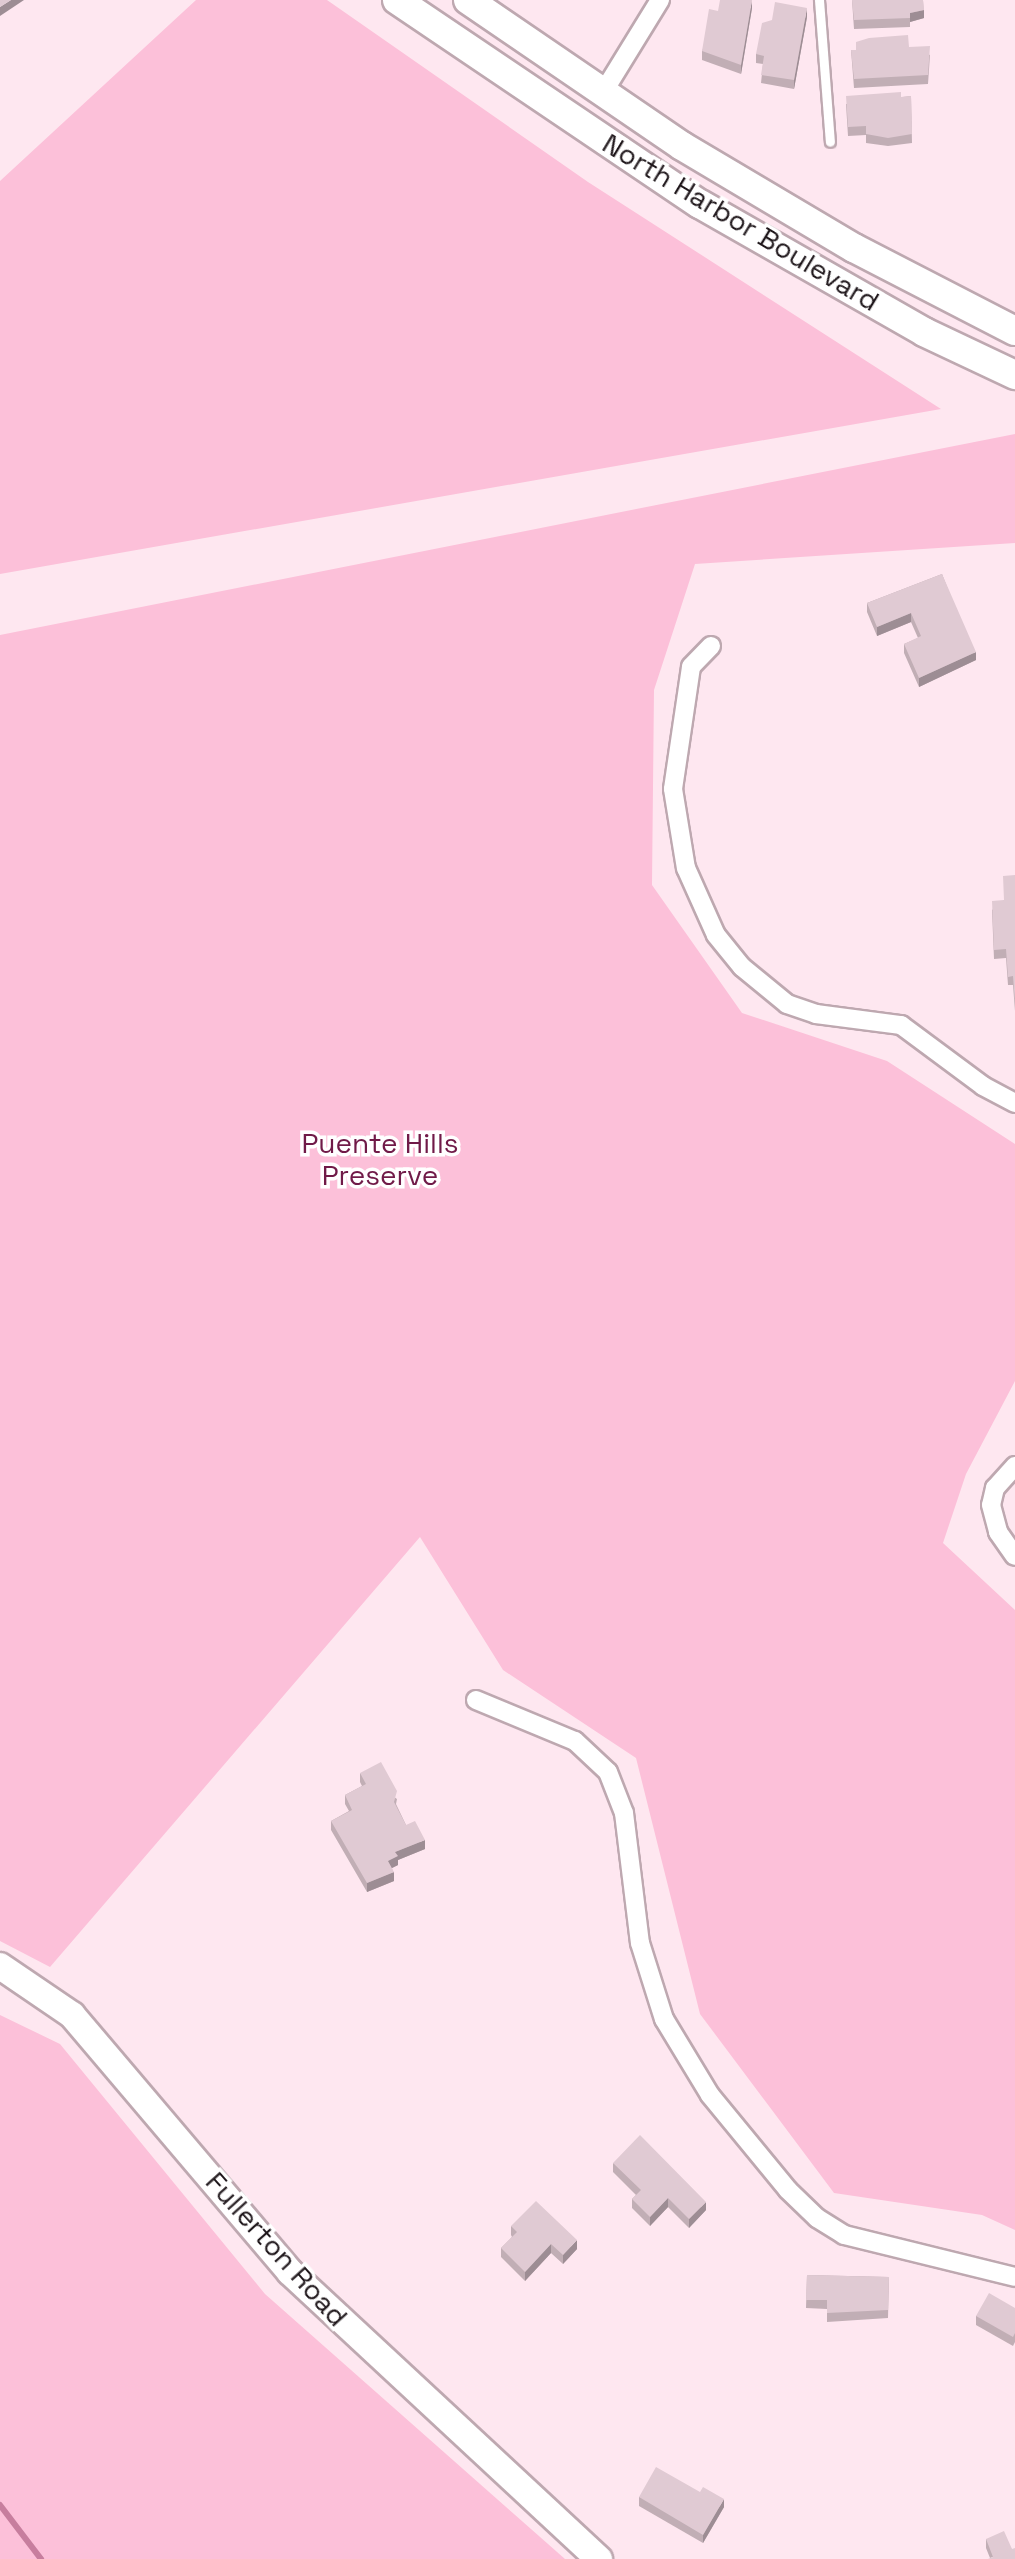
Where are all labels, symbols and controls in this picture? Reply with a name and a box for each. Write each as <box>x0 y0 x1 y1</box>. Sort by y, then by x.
street label: North Harbor Boulevard <box>597 126 885 318</box>
park label: Puente Hills Preserve <box>301 1126 459 1192</box>
street label: Fullerton Road <box>199 2165 355 2333</box>

